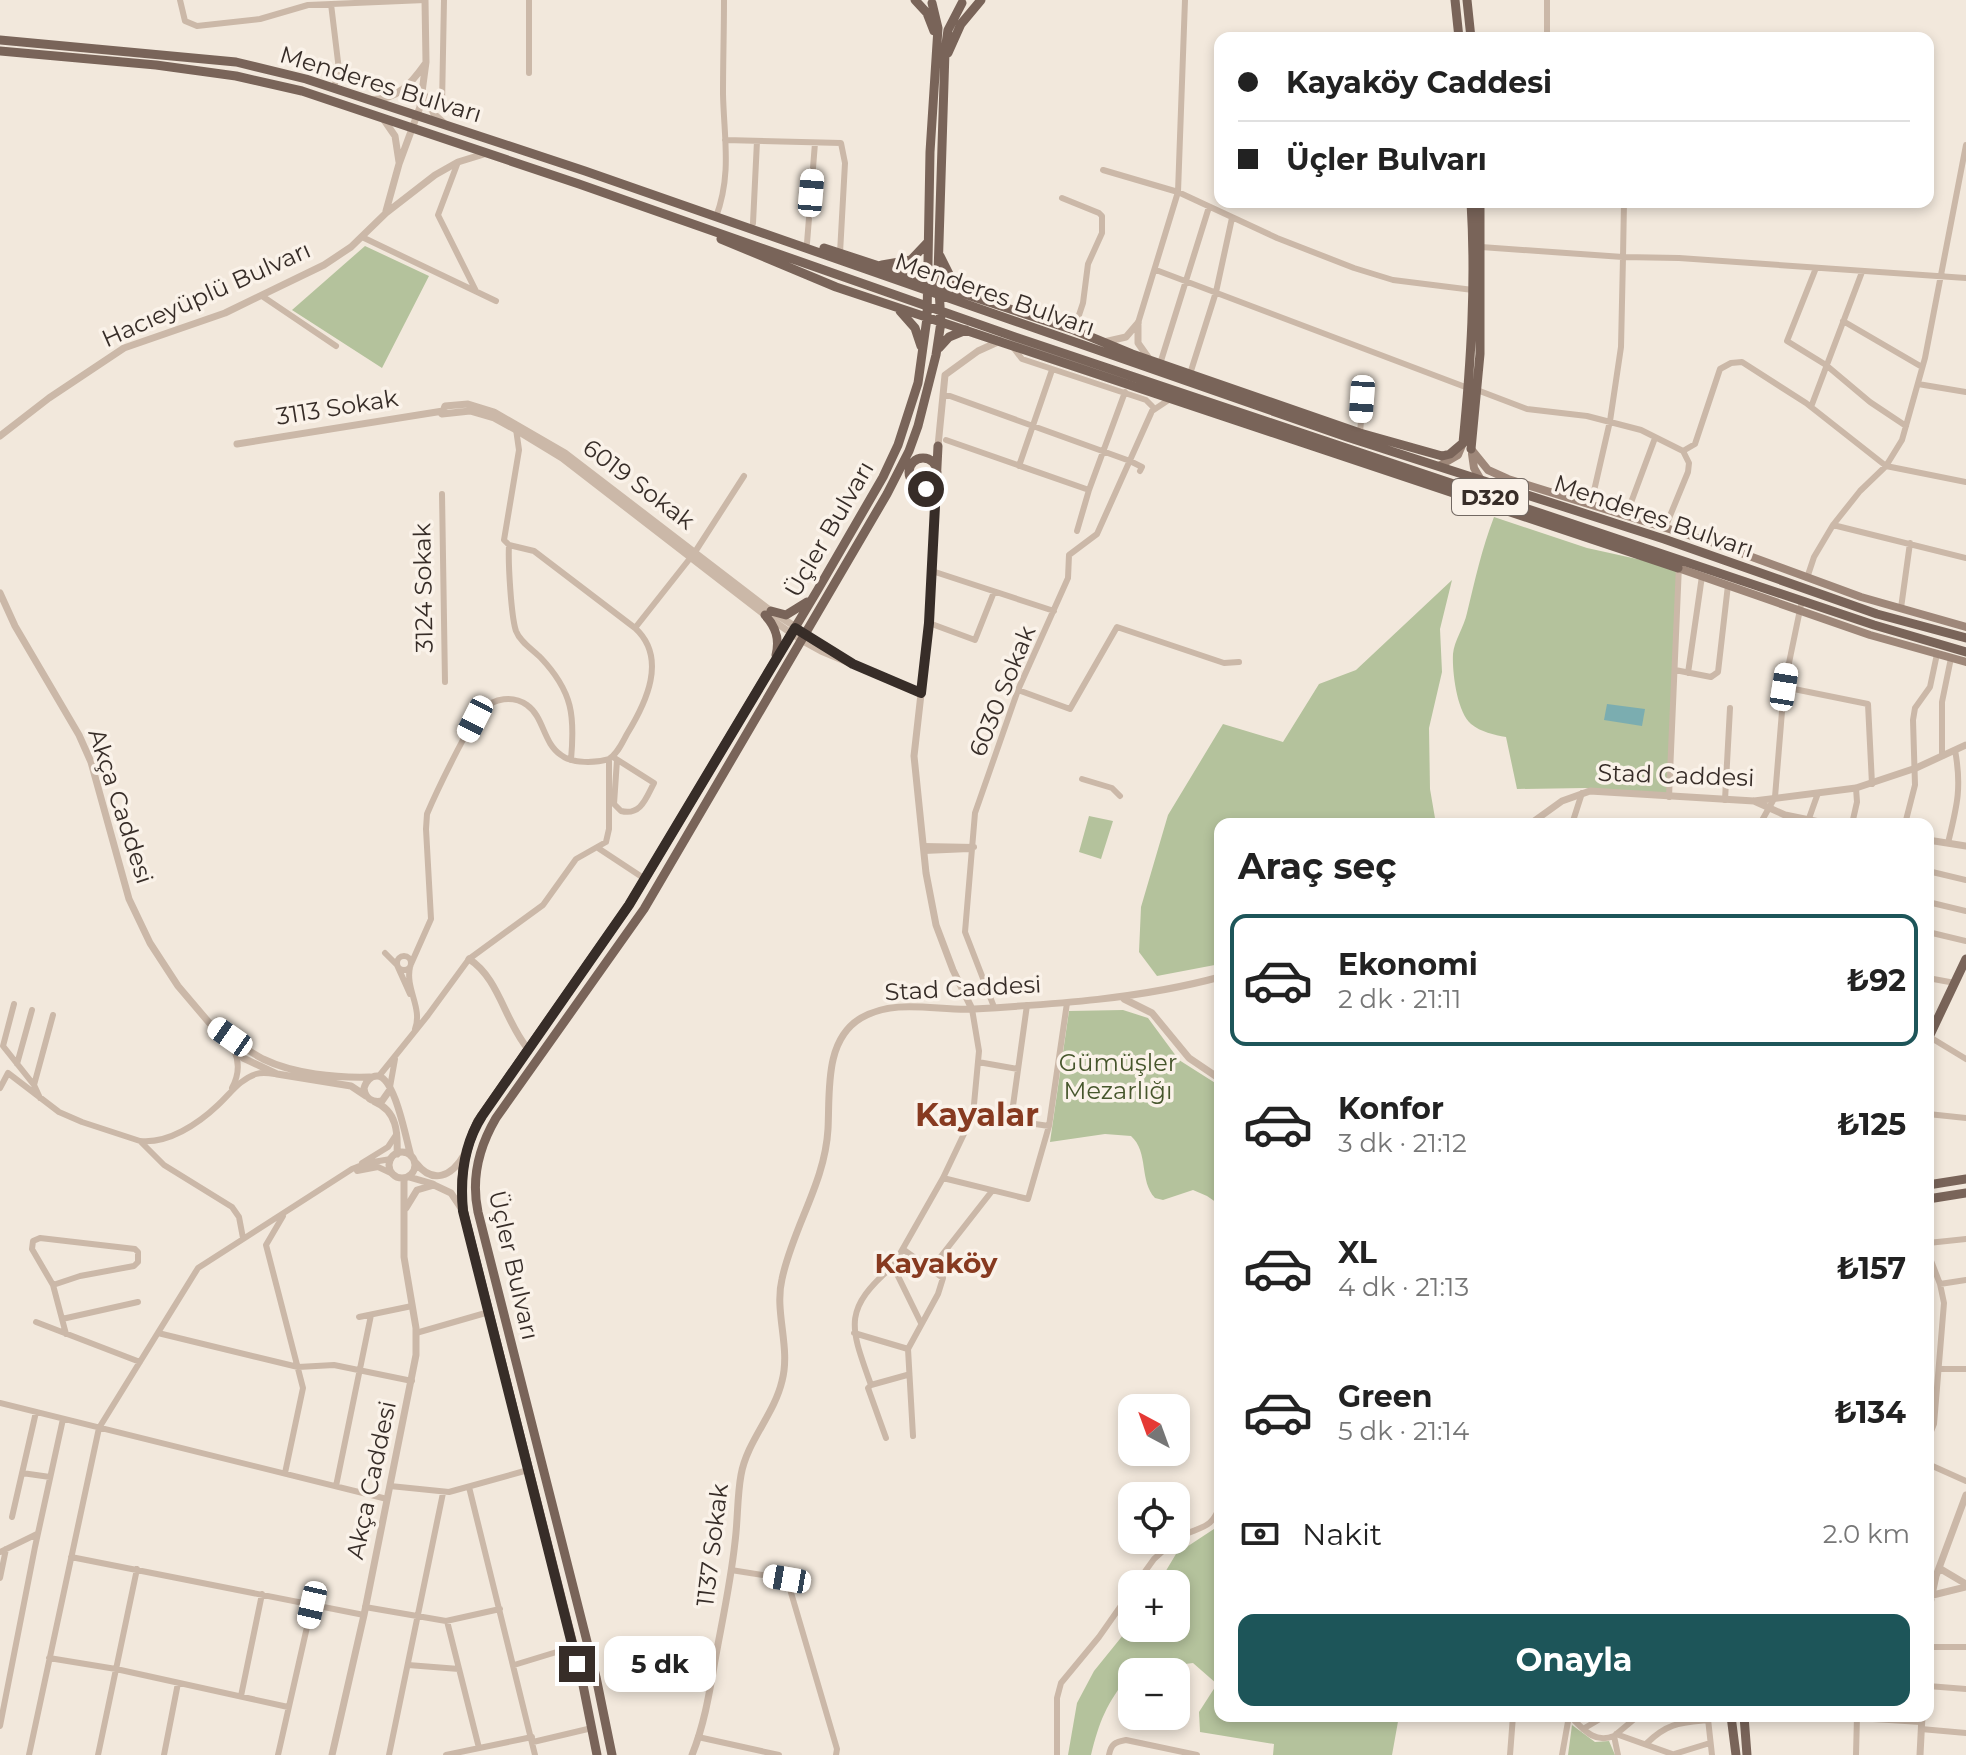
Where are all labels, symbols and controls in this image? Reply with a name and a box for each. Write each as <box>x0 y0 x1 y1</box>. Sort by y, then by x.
street label: Menderes Bulvarı <box>277 40 485 128</box>
text: Kayaköy Caddesi <box>1286 64 1552 101</box>
text: Üçler Bulvarı <box>1286 141 1487 178</box>
car <box>797 168 825 218</box>
street label: Hacıeyüplü Bulvarı <box>97 235 315 353</box>
street label: Menderes Bulvarı <box>891 246 1099 342</box>
car <box>1348 374 1376 424</box>
street label: 3113 Sokak <box>274 383 401 431</box>
street label: 6019 Sokak <box>577 433 701 536</box>
street label: Üçler Bulvarı <box>778 456 880 602</box>
street label: Menderes Bulvarı <box>1550 468 1758 564</box>
route start <box>908 471 944 507</box>
road number: D320 <box>1452 479 1528 515</box>
street label: 3124 Sokak <box>407 522 439 653</box>
street label: 6030 Sokak <box>963 621 1042 761</box>
car <box>1768 661 1800 713</box>
car <box>453 692 497 746</box>
street label: Akça Caddesi <box>82 725 160 887</box>
street label: Stad Caddesi <box>1597 758 1755 792</box>
text: Araç seç <box>1238 844 1397 888</box>
icon: car <box>1242 944 1314 1016</box>
text: Ekonomi <box>1338 946 1478 983</box>
text: ₺92 <box>1847 962 1906 999</box>
street label: Stad Caddesi <box>884 969 1042 1007</box>
text: 2 dk · 21:11 <box>1338 983 1461 1015</box>
car <box>203 1013 257 1061</box>
park label: Gümüşler Mezarlığı <box>1059 1048 1177 1105</box>
icon: car <box>1242 1088 1314 1160</box>
text: Konfor <box>1338 1090 1444 1127</box>
district label: Kayalar <box>915 1095 1039 1134</box>
text: ₺125 <box>1837 1106 1906 1143</box>
text: 3 dk · 21:12 <box>1338 1127 1467 1159</box>
street label: Üçler Bulvarı <box>483 1187 545 1343</box>
icon: car <box>1242 1232 1314 1304</box>
text: XL <box>1338 1234 1377 1271</box>
district label: Kayaköy <box>874 1246 998 1280</box>
text: ₺157 <box>1837 1250 1906 1287</box>
text: 4 dk · 21:13 <box>1338 1271 1469 1303</box>
icon: car <box>1242 1376 1314 1448</box>
text: Green <box>1338 1378 1432 1415</box>
north arrow <box>1118 1394 1190 1466</box>
map controls <box>1118 1394 1190 1730</box>
text: ₺134 <box>1834 1394 1906 1431</box>
street label: Akça Caddesi <box>340 1398 402 1562</box>
text: 5 dk · 21:14 <box>1338 1415 1469 1447</box>
street label: 1137 Sokak <box>690 1481 734 1608</box>
button: locate <box>1118 1482 1190 1554</box>
icon: cash <box>1238 1512 1282 1556</box>
text: Nakit <box>1302 1516 1382 1553</box>
text: 2.0 km <box>1823 1518 1910 1550</box>
car <box>761 1563 813 1595</box>
button: + <box>1118 1570 1190 1642</box>
car <box>295 1579 329 1631</box>
button: Onayla <box>1238 1614 1910 1706</box>
callout: 5 dk <box>605 1636 717 1692</box>
route end <box>559 1646 595 1682</box>
text: 5 dk <box>631 1648 689 1680</box>
button: − <box>1118 1658 1190 1730</box>

